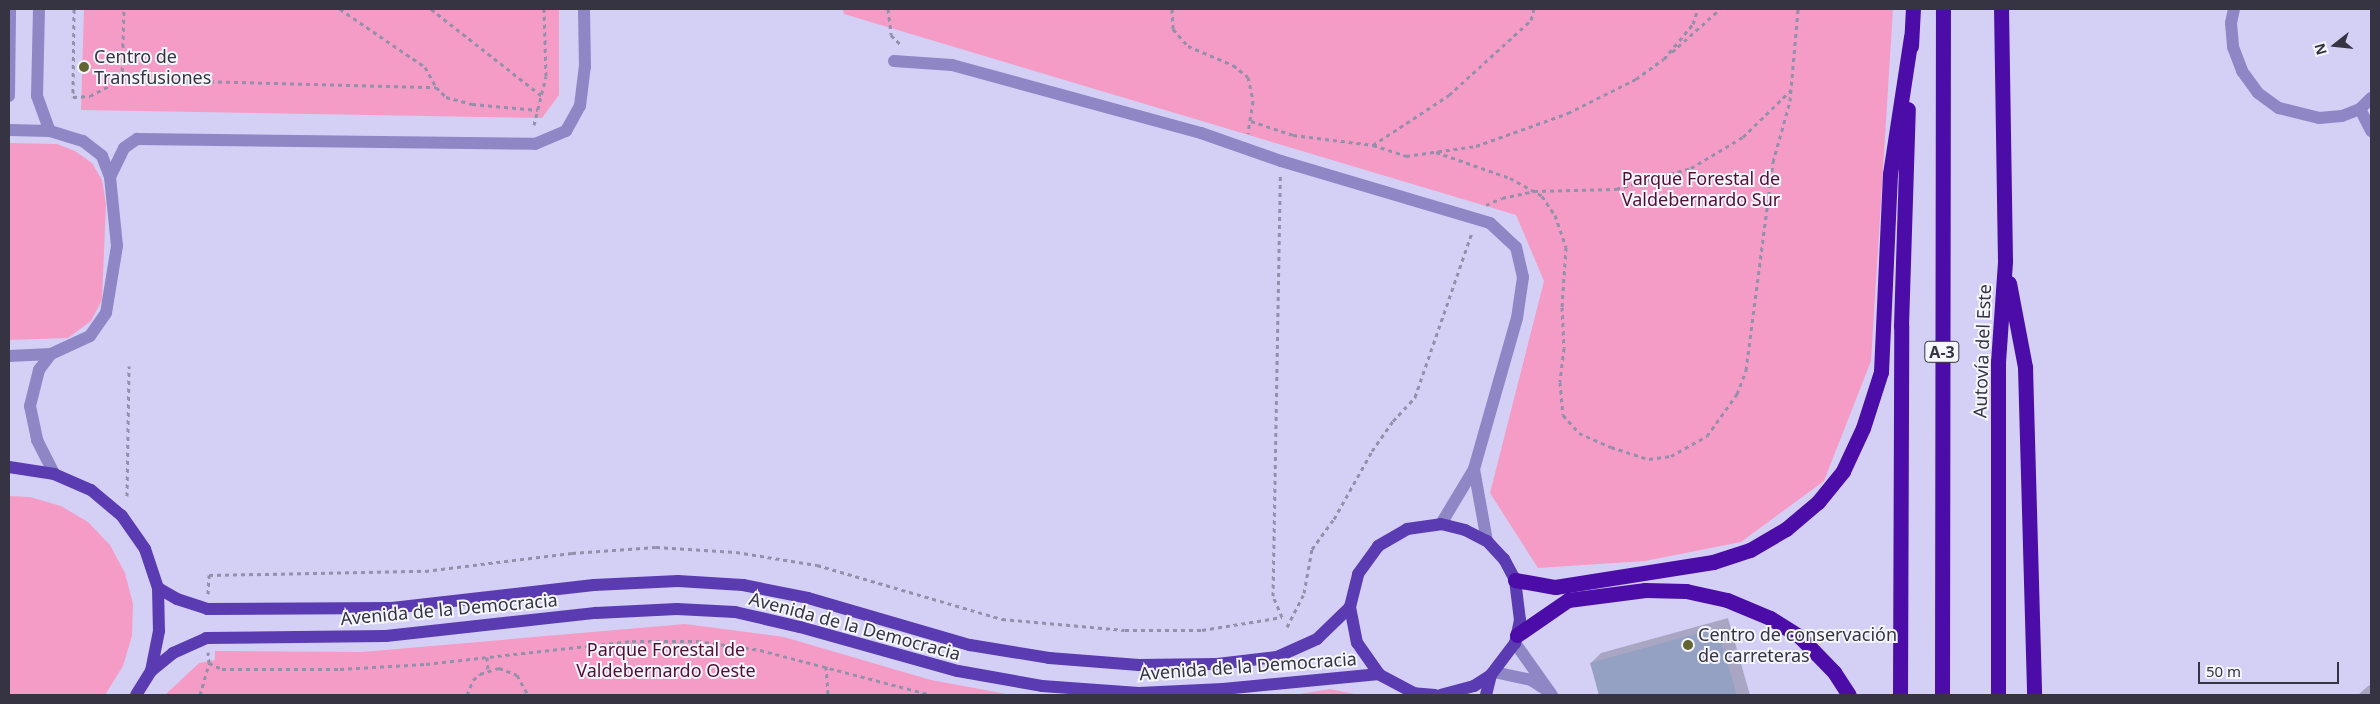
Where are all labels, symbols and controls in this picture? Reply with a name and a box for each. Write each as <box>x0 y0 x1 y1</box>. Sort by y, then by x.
north arrow <box>2310 20 2360 70</box>
text: N <box>2309 41 2331 57</box>
place label: Centro de Transfusiones <box>94 46 211 88</box>
marker: Centro de Transfusiones <box>78 61 90 73</box>
park label: Parque Forestal de Valdebernardo Sur <box>1622 168 1780 210</box>
street label: Autovía del Este <box>1969 284 1995 418</box>
road number: A-3 <box>1923 338 1961 366</box>
street label: Avenida de la Democracia <box>747 587 963 665</box>
street label: Avenida de la Democracia <box>340 589 558 629</box>
place label: Centro de conservación de carreteras <box>1698 624 1897 666</box>
park label: Parque Forestal de Valdebernardo Oeste <box>576 639 756 682</box>
marker: Centro de conservación de carreteras <box>1682 639 1694 651</box>
street label: Avenida de la Democracia <box>1139 648 1357 684</box>
scale bar <box>2200 652 2341 684</box>
text: 50 m <box>2206 661 2241 681</box>

